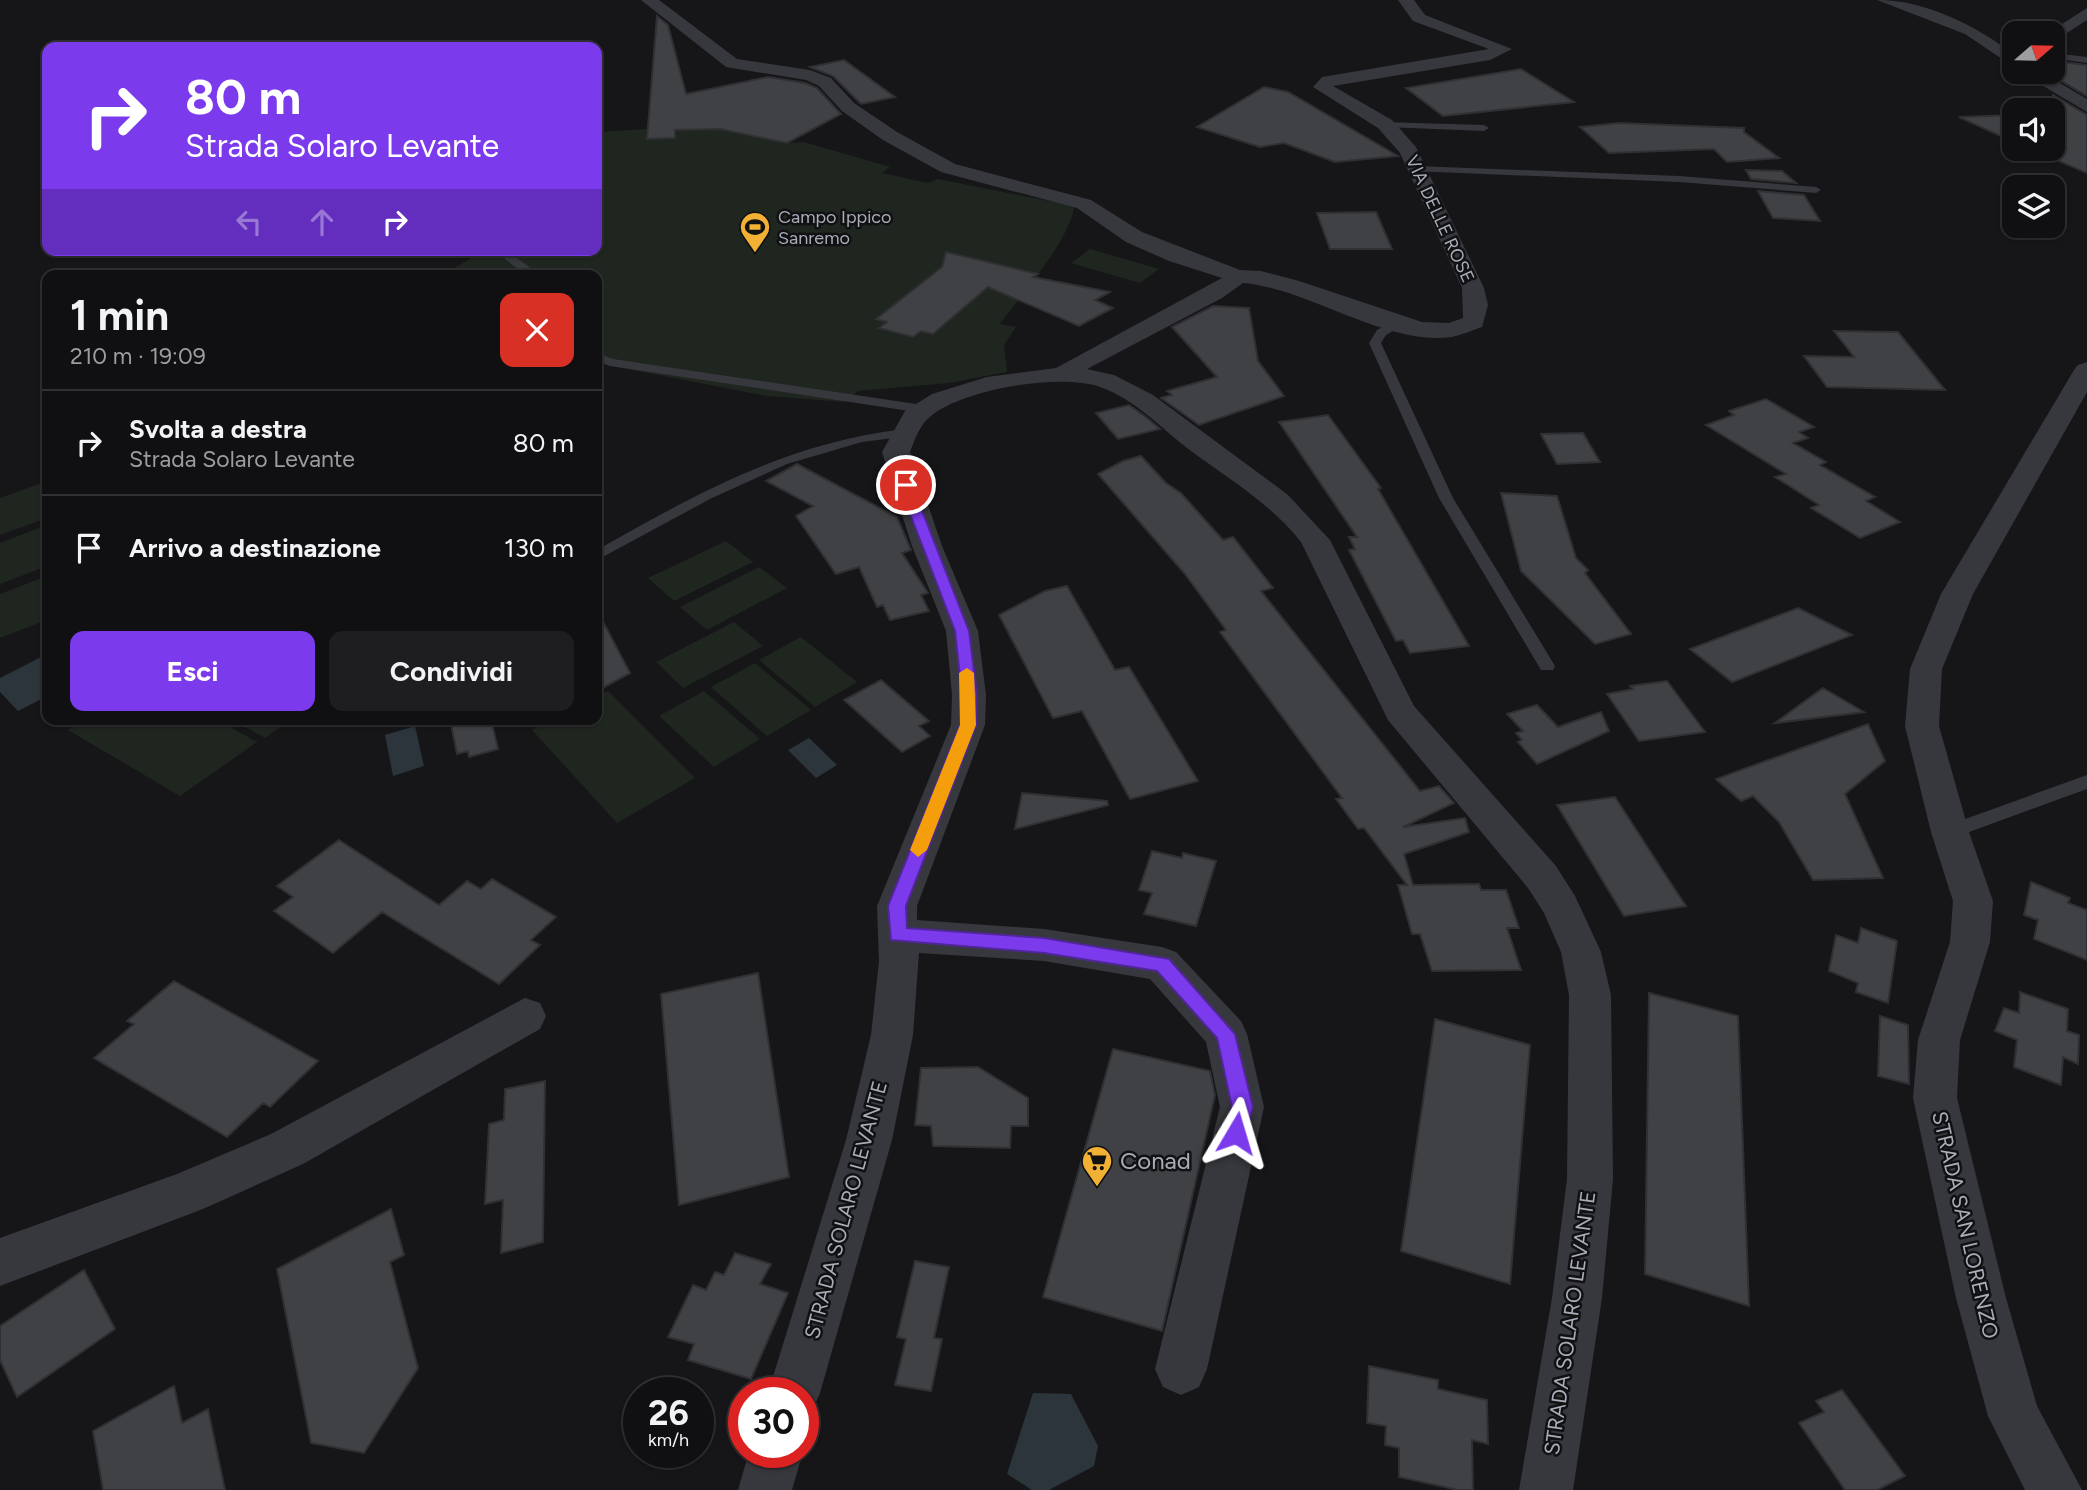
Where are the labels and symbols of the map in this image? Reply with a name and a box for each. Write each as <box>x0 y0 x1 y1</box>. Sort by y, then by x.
north arrow <box>2002 21 2065 84</box>
street label: VIA DELLE ROSE <box>1401 152 1479 286</box>
place label: Campo Ippico Sanremo <box>778 206 892 249</box>
sports icon: Campo Ippico Sanremo <box>738 210 772 254</box>
pin <box>876 455 936 515</box>
street label: STRADA SOLARO LEVANTE <box>799 1078 892 1342</box>
position arrow <box>1199 1096 1273 1170</box>
street label: STRADA SAN LORENZO <box>1927 1109 2004 1341</box>
supermarket icon: Conad <box>1080 1144 1114 1188</box>
place label: Conad <box>1120 1146 1191 1175</box>
street label: STRADA SOLARO LEVANTE <box>1539 1189 1600 1456</box>
speed limit sign: 30 <box>728 1377 819 1468</box>

